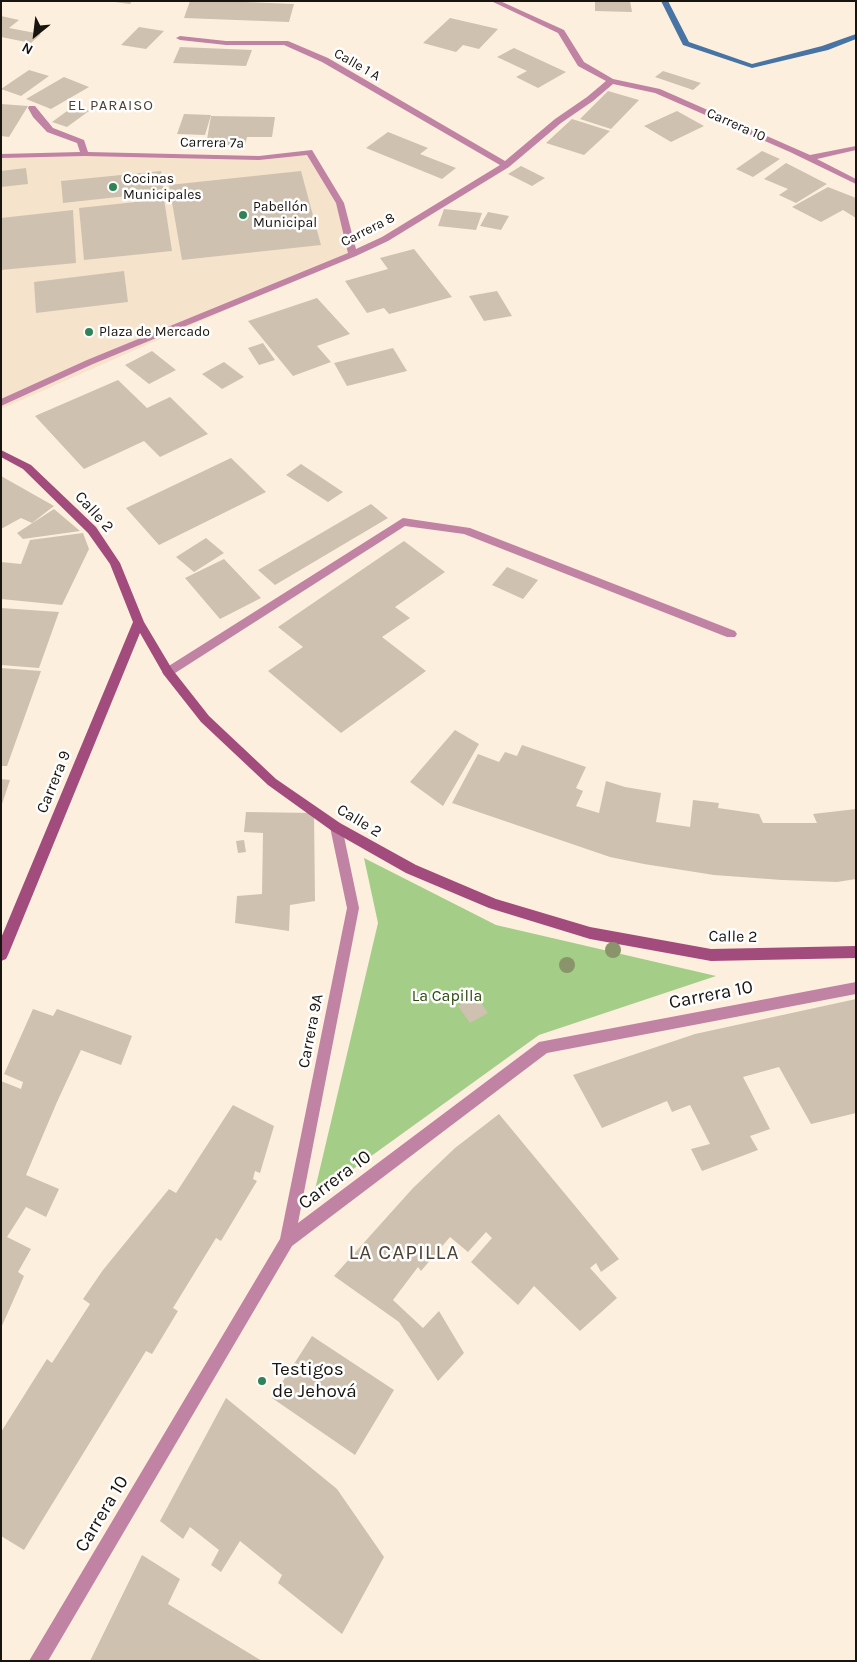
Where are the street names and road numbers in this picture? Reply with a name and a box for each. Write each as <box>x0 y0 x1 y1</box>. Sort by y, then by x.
street label: Calle 1 A <box>331 45 383 85</box>
street label: Carrera 10 <box>704 105 768 145</box>
street label: Carrera 7a <box>180 134 244 152</box>
street label: Carrera 8 <box>338 209 398 251</box>
street label: Calle 2 <box>71 487 117 537</box>
street label: Carrera 9 <box>33 748 75 816</box>
street label: Calle 2 <box>333 800 385 842</box>
street label: Calle 2 <box>708 927 758 947</box>
street label: Carrera 10 <box>667 976 755 1014</box>
street label: Carrera 9A <box>294 992 328 1070</box>
street label: Carrera 10 <box>294 1145 376 1215</box>
street label: Carrera 10 <box>70 1472 134 1556</box>

